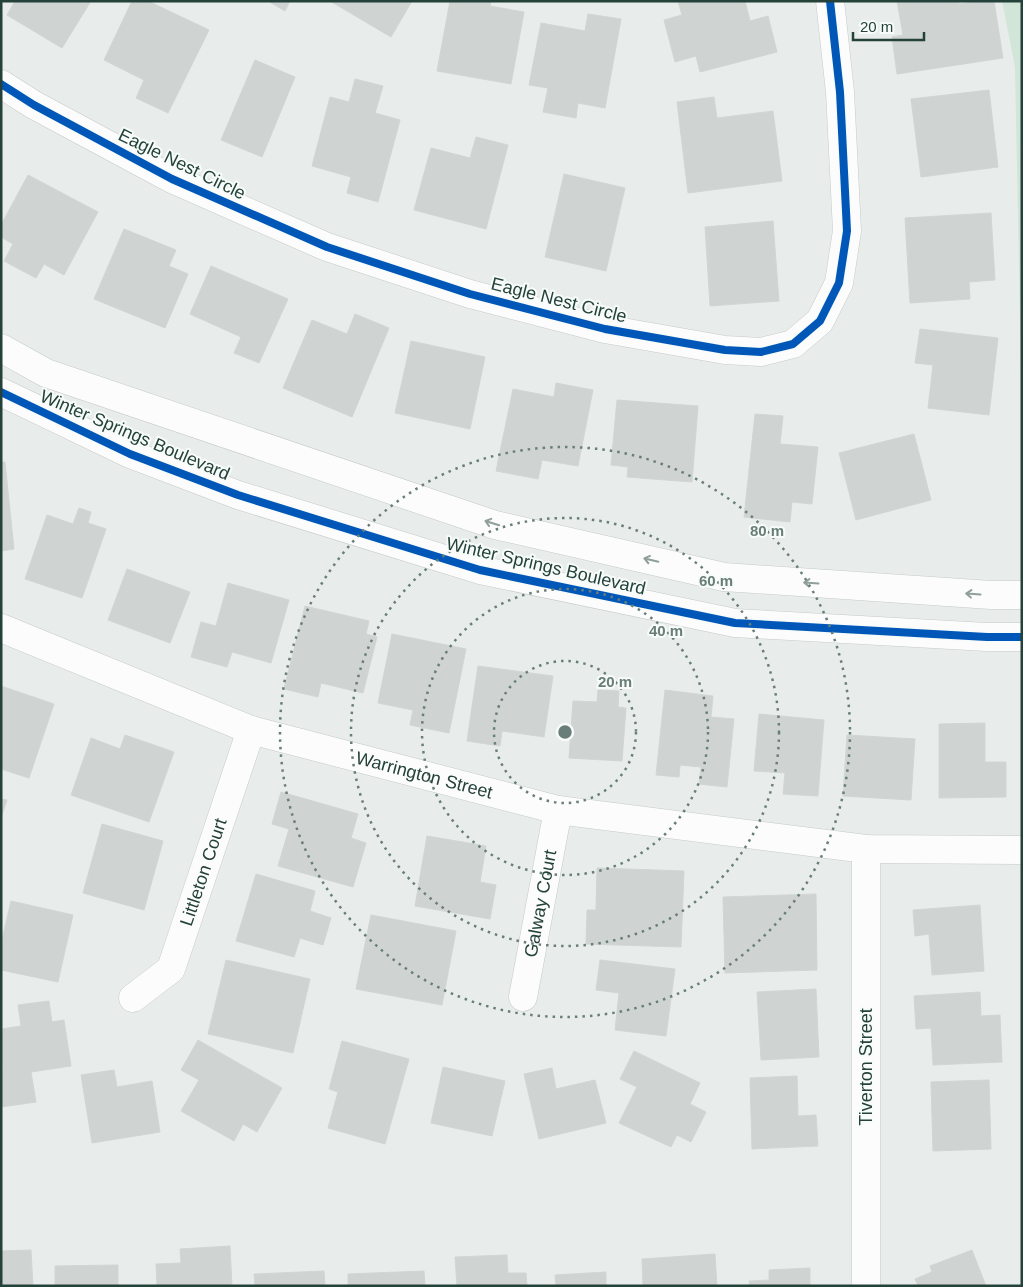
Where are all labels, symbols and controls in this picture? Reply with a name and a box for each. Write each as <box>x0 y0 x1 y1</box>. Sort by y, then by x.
scale bar <box>853 10 924 42</box>
text: 20 m <box>860 18 893 35</box>
street label: Eagle Nest Circle <box>115 125 249 203</box>
street label: Eagle Nest Circle <box>489 273 629 327</box>
street label: Winter Springs Boulevard <box>37 386 233 484</box>
one-way arrow <box>485 518 501 528</box>
text: 80 m <box>750 522 784 539</box>
street label: Winter Springs Boulevard <box>444 533 648 599</box>
one-way arrow <box>643 555 659 564</box>
text: 60 m <box>699 572 733 589</box>
one-way arrow <box>803 578 819 588</box>
one-way arrow <box>965 589 981 599</box>
text: 40 m <box>649 622 683 639</box>
text: 20 m <box>598 673 632 690</box>
centre of rings <box>556 723 574 741</box>
street label: Warrington Street <box>354 748 495 803</box>
street label: Littleton Court <box>176 816 231 928</box>
street label: Galway Court <box>521 848 560 959</box>
street label: Tiverton Street <box>856 1008 876 1126</box>

